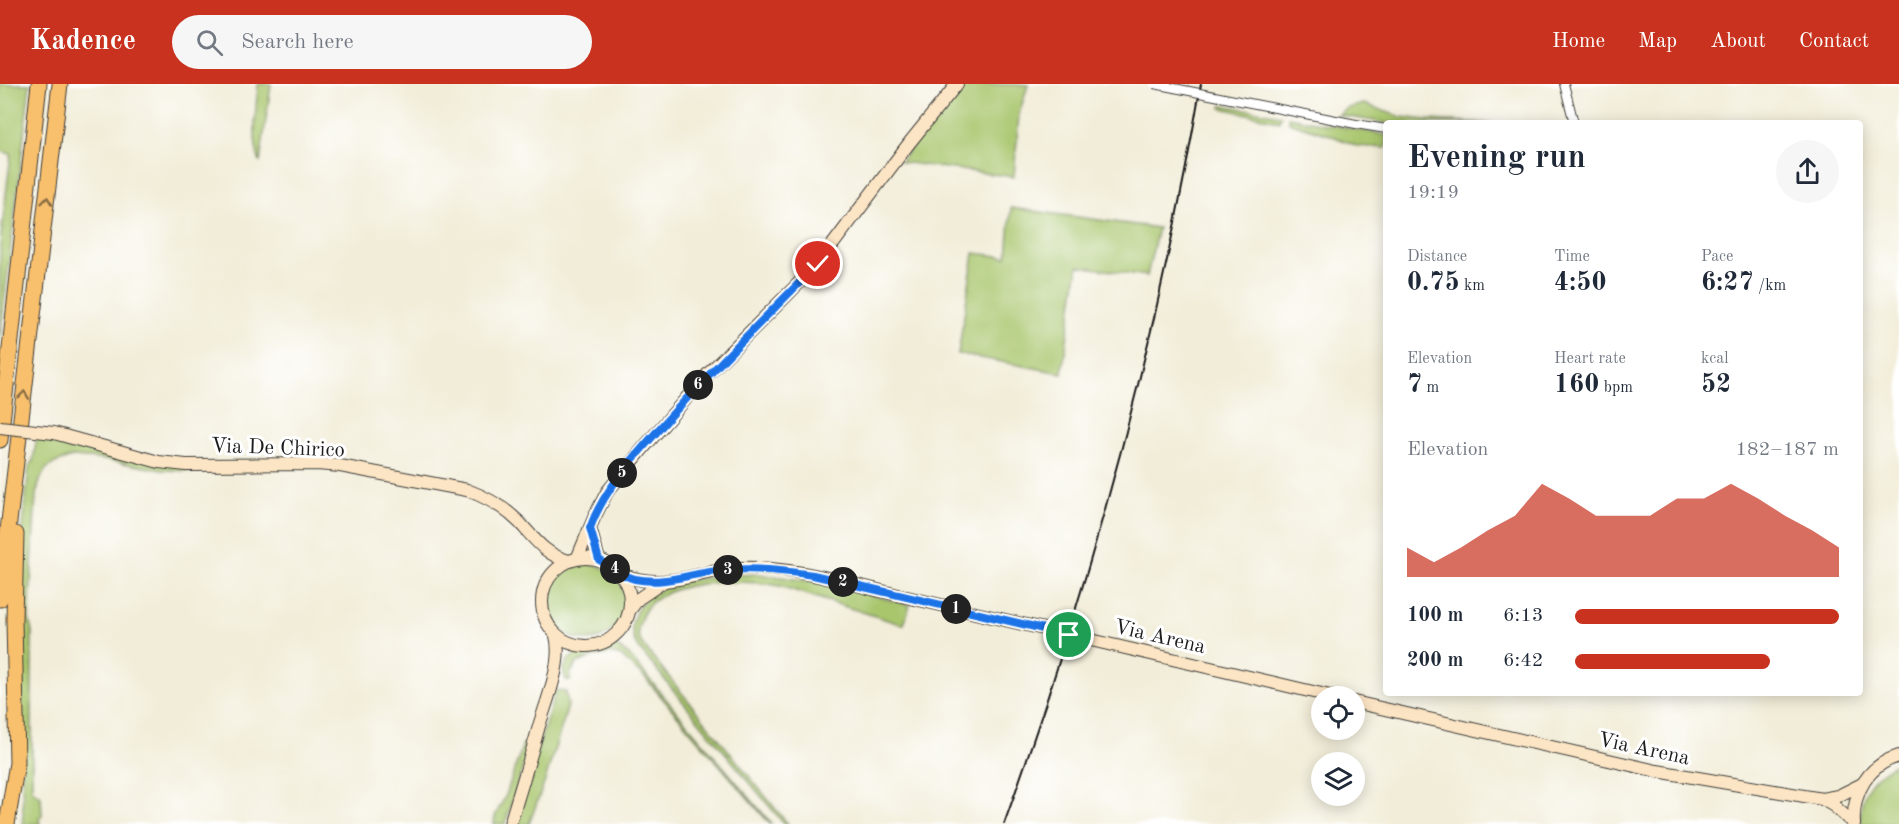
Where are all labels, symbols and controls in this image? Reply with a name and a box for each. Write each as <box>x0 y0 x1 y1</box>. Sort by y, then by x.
search box <box>172 15 592 69</box>
icon: search <box>193 26 226 59</box>
text: Kadence <box>30 28 136 56</box>
text: Search here <box>241 31 354 53</box>
text: Home <box>1552 31 1605 52</box>
text: Map <box>1638 31 1677 52</box>
text: About <box>1710 31 1766 52</box>
text: Contact <box>1799 31 1869 52</box>
button: share <box>1776 140 1839 203</box>
text: Evening run <box>1407 142 1586 175</box>
text: 19:19 <box>1407 183 1459 203</box>
one-way arrow <box>40 196 52 206</box>
pin <box>792 238 843 289</box>
icon: check <box>801 247 834 280</box>
text: Distance <box>1407 249 1467 265</box>
text: Time <box>1554 249 1590 265</box>
text: Pace <box>1701 249 1733 265</box>
text: 0.75 <box>1407 270 1460 296</box>
text: 4:50 <box>1554 270 1607 296</box>
text: 6:27 <box>1701 270 1754 296</box>
text: km <box>1460 278 1485 294</box>
text: /km <box>1754 278 1786 294</box>
text: Elevation <box>1407 351 1472 367</box>
text: Heart rate <box>1554 351 1626 367</box>
text: kcal <box>1701 351 1729 367</box>
pin: 6 <box>683 370 713 400</box>
text: 7 <box>1407 372 1422 398</box>
text: 160 <box>1554 372 1599 398</box>
text: 52 <box>1701 372 1731 398</box>
text: 6 <box>693 377 703 393</box>
text: m <box>1422 380 1439 396</box>
text: bpm <box>1599 380 1633 396</box>
one-way arrow <box>17 390 30 399</box>
street label: Via De Chirico <box>211 436 345 461</box>
text: Elevation <box>1407 440 1488 460</box>
text: 182–187 m <box>1736 440 1839 460</box>
pin: 5 <box>607 458 637 488</box>
text: 5 <box>617 465 627 481</box>
pin: 4 <box>600 554 630 584</box>
pin: 3 <box>713 555 743 585</box>
text: 4 <box>610 561 620 577</box>
text: 3 <box>723 562 733 578</box>
pin: 2 <box>828 567 858 597</box>
text: 2 <box>838 574 848 590</box>
pin: 1 <box>941 594 971 624</box>
text: 1 <box>951 601 961 617</box>
text: 100 m <box>1407 606 1463 626</box>
text: 6:13 <box>1503 606 1543 626</box>
pin <box>1043 609 1094 660</box>
street label: Via Arena <box>1112 617 1207 658</box>
icon: arrive <box>1052 618 1085 651</box>
text: 200 m <box>1407 651 1463 671</box>
text: 6:42 <box>1503 651 1543 671</box>
map controls <box>1311 686 1365 806</box>
button: locate <box>1311 686 1365 740</box>
street label: Via Arena <box>1596 730 1691 769</box>
button: layers <box>1311 752 1365 806</box>

